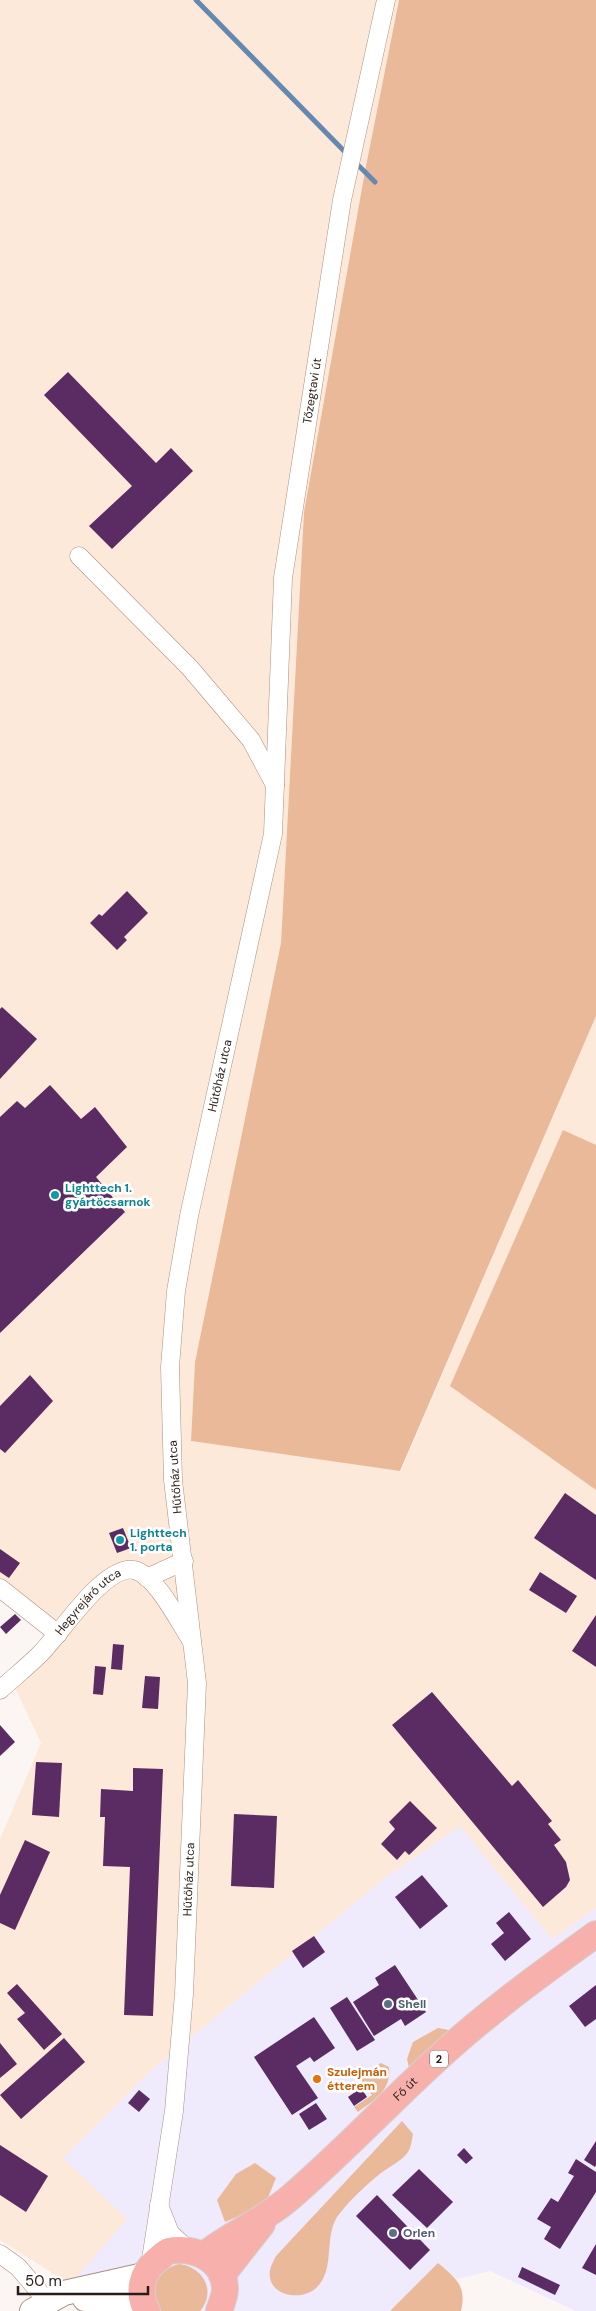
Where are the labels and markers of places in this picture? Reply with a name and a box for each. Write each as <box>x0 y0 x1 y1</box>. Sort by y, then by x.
place label: Lighttech 1. gyártöcsarnok <box>65 1180 151 1210</box>
marker: Lighttech 1. gyártöcsarnok <box>49 1189 61 1201</box>
place label: Lighttech 1. porta <box>130 1525 187 1555</box>
marker: Lighttech 1. porta <box>114 1534 126 1546</box>
place label: Shell <box>398 1996 426 2012</box>
marker: Shell <box>382 1998 394 2010</box>
place label: Szulejmán étterem <box>327 2064 387 2094</box>
marker: Szulejmán étterem <box>311 2073 323 2085</box>
place label: Orlen <box>403 2225 435 2241</box>
marker: Orlen <box>387 2227 399 2239</box>

